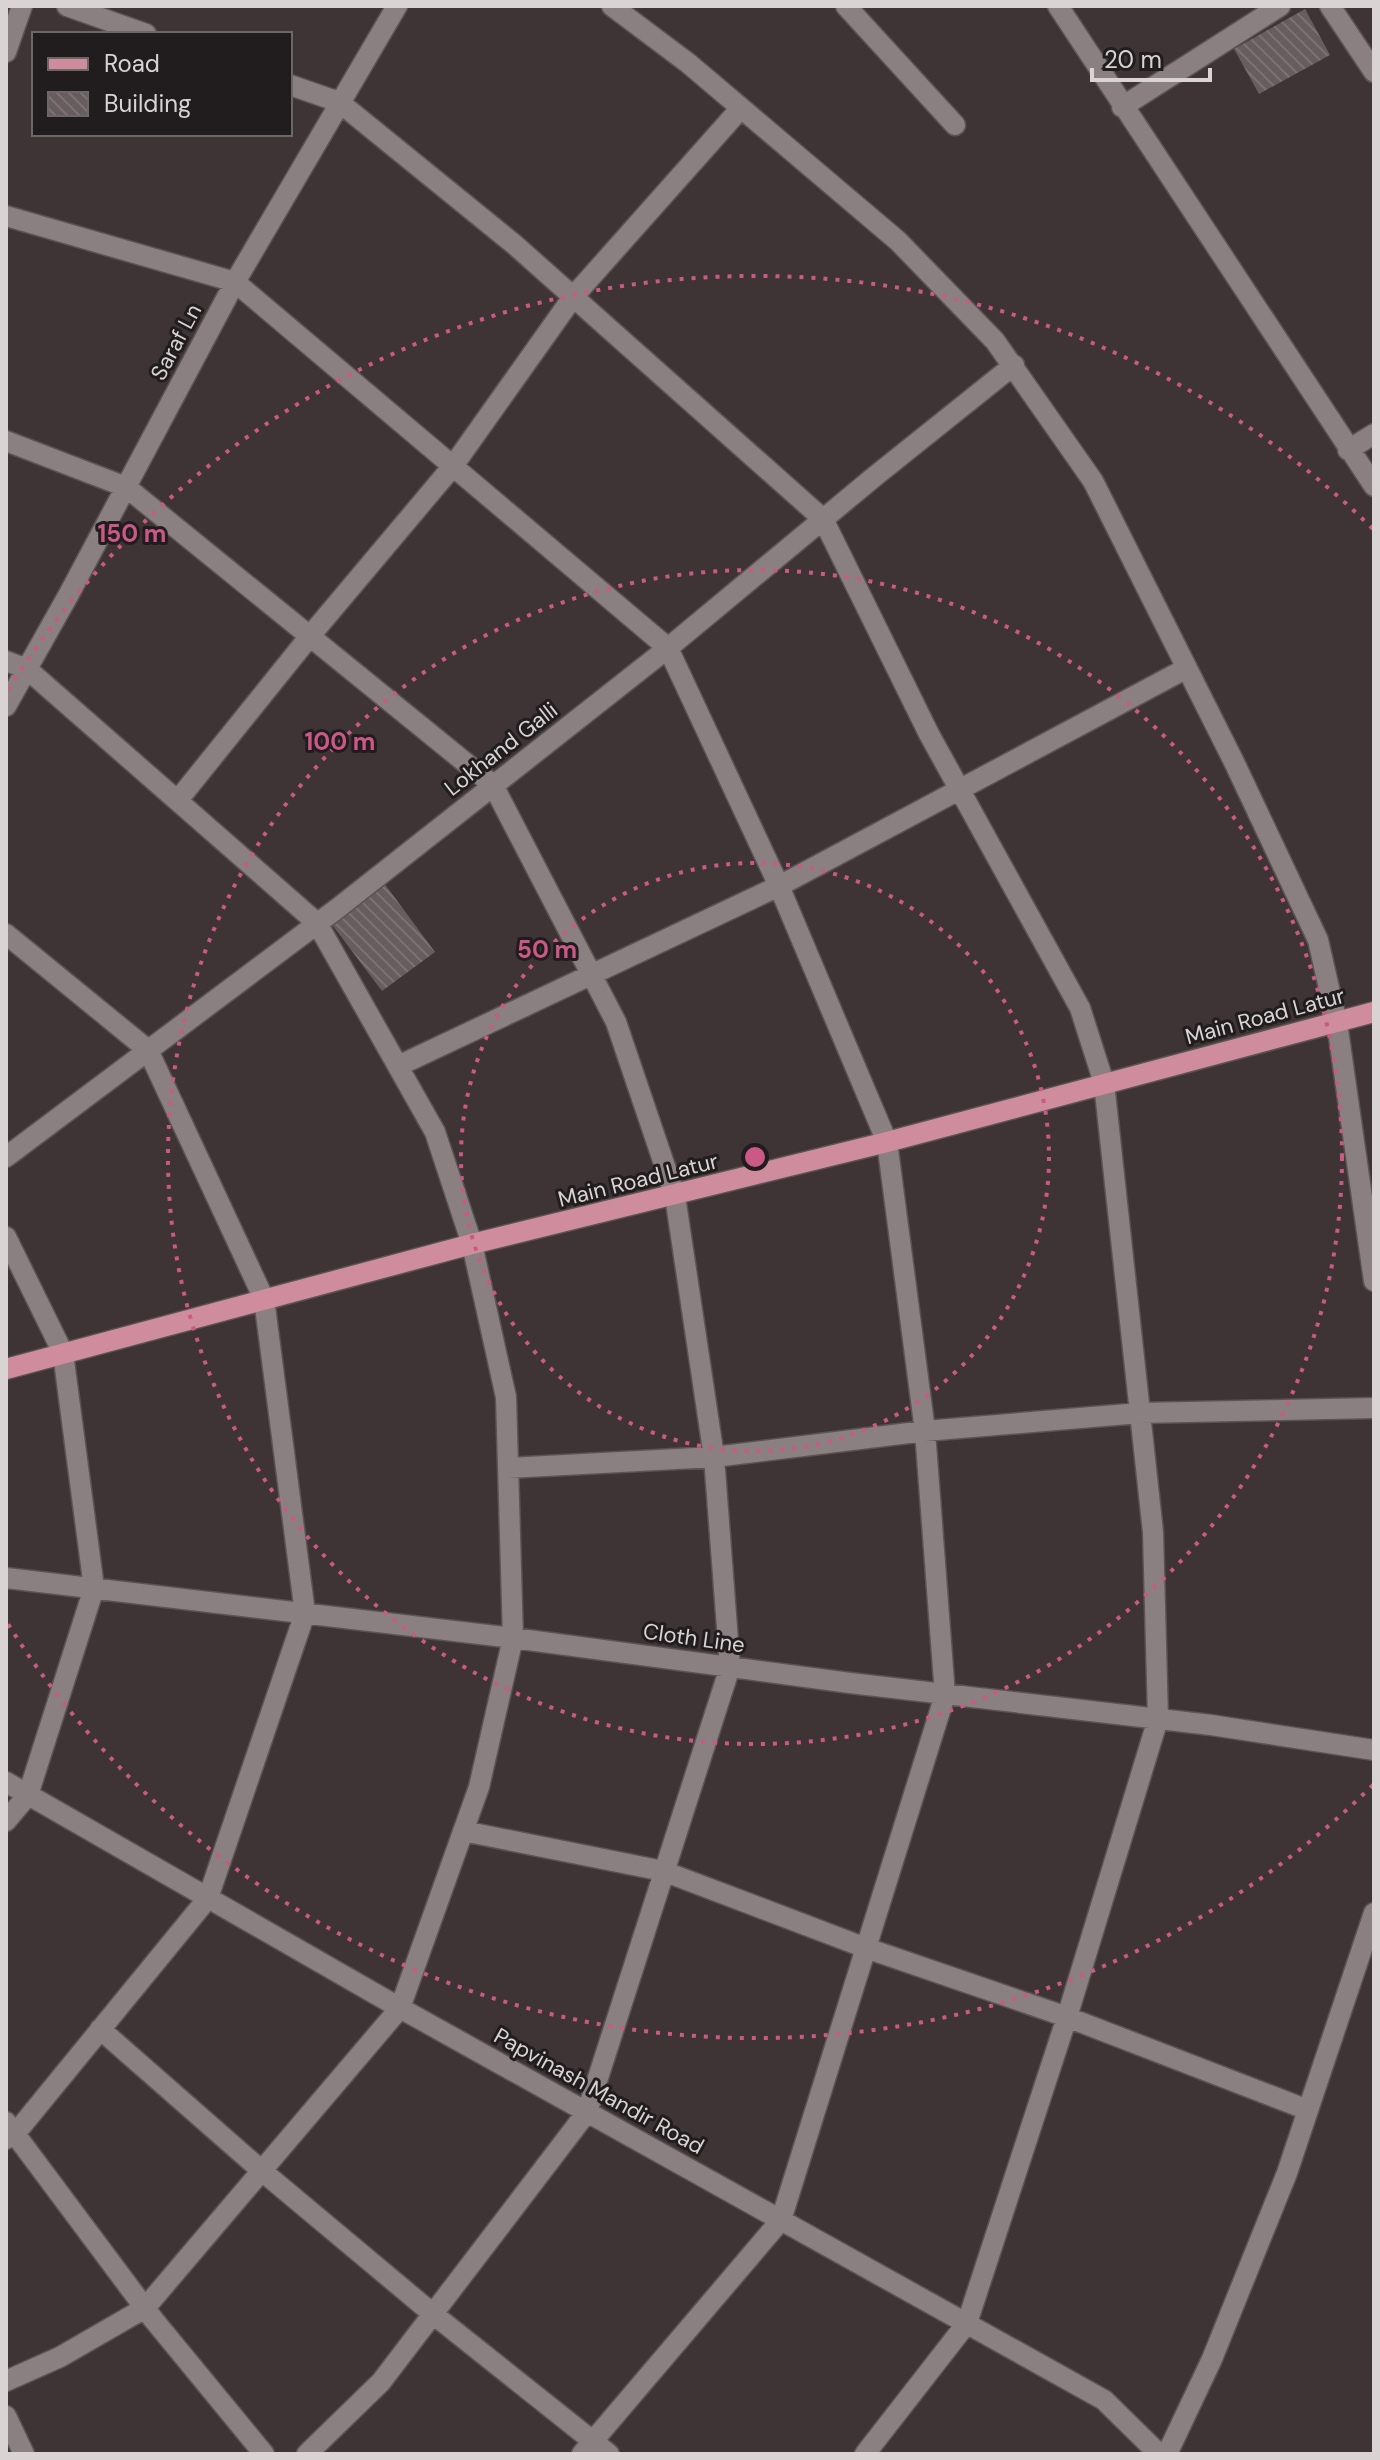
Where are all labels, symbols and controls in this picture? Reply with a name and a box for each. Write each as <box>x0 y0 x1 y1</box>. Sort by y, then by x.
legend <box>32 32 292 136</box>
scale bar <box>1092 32 1210 82</box>
text: 20 m <box>1104 44 1162 75</box>
text: Road <box>104 48 160 79</box>
text: Building <box>104 88 191 119</box>
street label: Saraf Ln <box>144 299 208 385</box>
text: 150 m <box>98 518 166 549</box>
street label: Lokhand Galli <box>439 696 563 802</box>
text: 100 m <box>305 726 375 757</box>
text: 50 m <box>517 934 577 965</box>
street label: Main Road Latur <box>1182 981 1348 1051</box>
centre of rings <box>741 1143 769 1171</box>
street label: Main Road Latur <box>555 1146 721 1214</box>
street label: Cloth Line <box>641 1617 747 1659</box>
street label: Papvinash Mandir Road <box>489 2021 709 2161</box>

